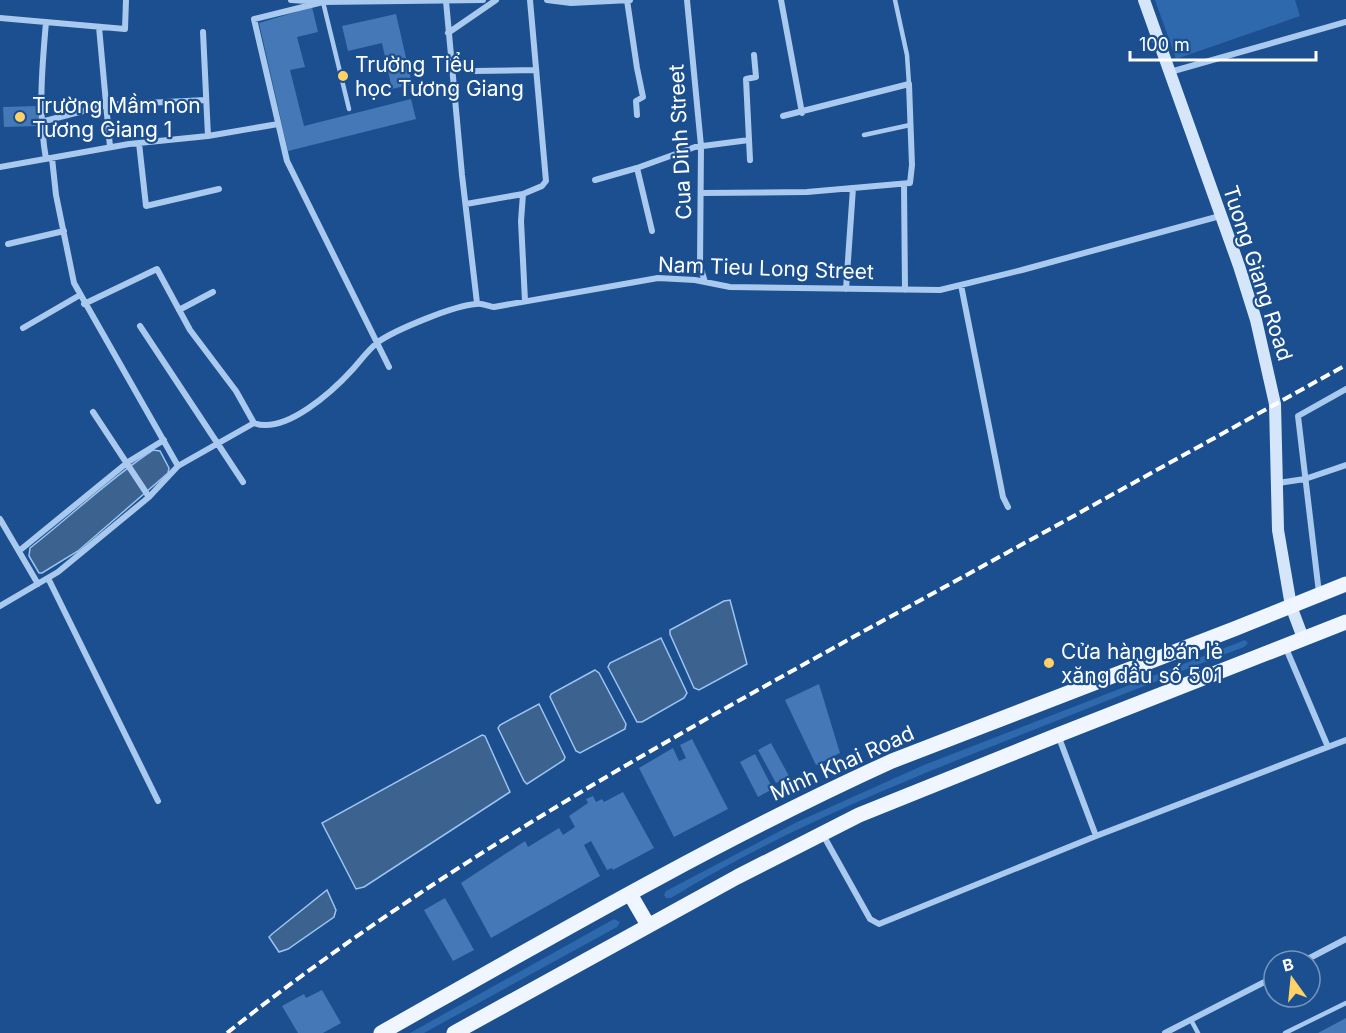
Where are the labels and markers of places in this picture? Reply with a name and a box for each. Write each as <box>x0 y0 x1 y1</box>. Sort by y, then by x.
place label: Trường Tiểu học Tương Giang <box>355 52 524 101</box>
marker: Trường Tiểu học Tương Giang <box>336 69 350 83</box>
place label: Trường Mầm non Tương Giang 1 <box>32 93 201 142</box>
marker: Trường Mầm non Tương Giang 1 <box>13 110 27 124</box>
place label: Cửa hàng bán lẻ xăng dầu số 501 <box>1061 639 1223 688</box>
marker: Cửa hàng bán lẻ xăng dầu số 501 <box>1042 656 1056 670</box>

